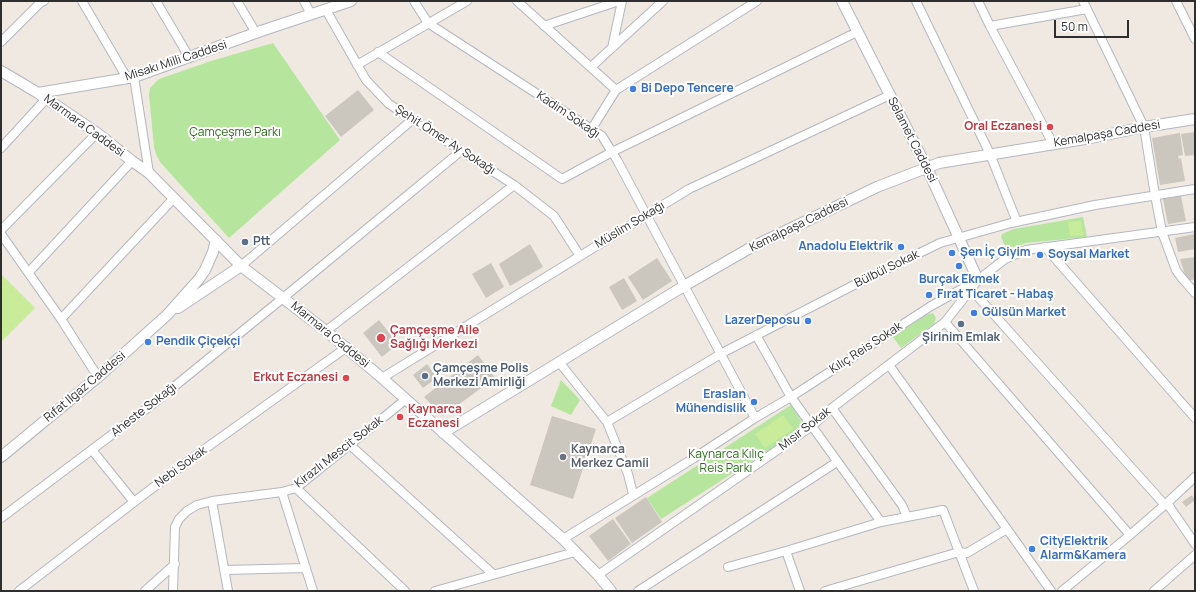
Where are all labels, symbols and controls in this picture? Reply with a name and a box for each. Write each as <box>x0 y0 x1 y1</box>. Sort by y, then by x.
scale bar <box>1056 12 1131 38</box>
text: 50 m <box>1061 18 1088 35</box>
street label: Misakı Milli Caddesi <box>123 38 229 84</box>
place label: Bi Depo Tencere <box>641 82 734 96</box>
marker: Bi Depo Tencere <box>628 84 638 94</box>
street label: Kadim Sokağı <box>534 89 602 141</box>
street label: Marmara Caddesi <box>41 92 127 160</box>
street label: Selamet Caddesi <box>884 95 940 185</box>
street label: Şehit Ömer Ay Sokağı <box>392 102 498 178</box>
street label: Kemalpaşa Caddesi <box>1053 118 1161 150</box>
place label: Oral Eczanesi <box>964 120 1042 134</box>
marker: Oral Eczanesi <box>1045 122 1055 132</box>
park label: Çamçeşme Parkı <box>189 126 281 140</box>
street label: Kemalpaşa Caddesi <box>747 195 851 255</box>
street label: Müslim Sokağı <box>593 199 667 251</box>
place label: Ptt <box>253 235 270 249</box>
marker: Ptt <box>240 237 250 247</box>
place label: Anadolu Elektrik <box>799 240 893 254</box>
marker: Anadolu Elektrik <box>896 242 906 252</box>
place label: Şen İç Giyim <box>960 246 1031 260</box>
street label: Bülbül Sokak <box>852 247 922 291</box>
marker: Şen İç Giyim <box>947 248 957 258</box>
place label: Soysal Market <box>1048 248 1130 262</box>
marker: Soysal Market <box>1035 250 1045 260</box>
marker: Burçak Ekmek <box>954 261 964 271</box>
place label: Burçak Ekmek <box>919 273 999 287</box>
place label: Fırat Ticaret - Habaş <box>937 288 1053 302</box>
marker: Fırat Ticaret - Habaş <box>924 290 934 300</box>
street label: Marmara Caddesi <box>288 299 372 371</box>
place label: Gülsün Market <box>982 306 1066 320</box>
marker: Gülsün Market <box>969 308 979 318</box>
place label: LazerDeposu <box>725 314 800 328</box>
marker: LazerDeposu <box>803 316 813 326</box>
street label: Kılıç Reis Sokak <box>827 319 905 377</box>
marker: Şirinim Emlak <box>956 319 966 329</box>
place label: Çamçeşme Aile Sağlığı Merkezi <box>390 324 479 352</box>
place label: Şirinim Emlak <box>922 331 1000 345</box>
marker: Çamçeşme Aile Sağlığı Merkezi <box>375 332 387 344</box>
place label: Pendik Çiçekçi <box>156 335 240 349</box>
marker: Pendik Çiçekçi <box>143 337 153 347</box>
street label: Rıfat Ilgaz Caddesi <box>41 349 129 425</box>
place label: Çamçeşme Polis Merkezi Amirliği <box>433 362 528 390</box>
place label: Erkut Eczanesi <box>253 371 338 385</box>
marker: Çamçeşme Polis Merkezi Amirliği <box>420 371 430 381</box>
marker: Erkut Eczanesi <box>341 373 351 383</box>
street label: Aheste Sokağı <box>108 380 180 440</box>
place label: Eraslan Mühendislik <box>676 388 746 416</box>
marker: Eraslan Mühendislik <box>749 397 759 407</box>
place label: Kaynarca Eczanesi <box>408 403 462 431</box>
street label: Mısır Sokak <box>776 404 834 454</box>
marker: Kaynarca Eczanesi <box>395 412 405 422</box>
street label: Kirazlı Mescit Sokak <box>292 413 386 491</box>
street label: Nebi Sokak <box>152 443 210 491</box>
place label: Kaynarca Merkez Camii <box>571 443 649 471</box>
park label: Kaynarca Kılıç Reis Parkı <box>688 448 764 476</box>
marker: Kaynarca Merkez Camii <box>558 452 568 462</box>
place label: CityElektrik Alarm&Kamera <box>1040 535 1126 563</box>
marker: CityElektrik Alarm&Kamera <box>1027 544 1037 554</box>

